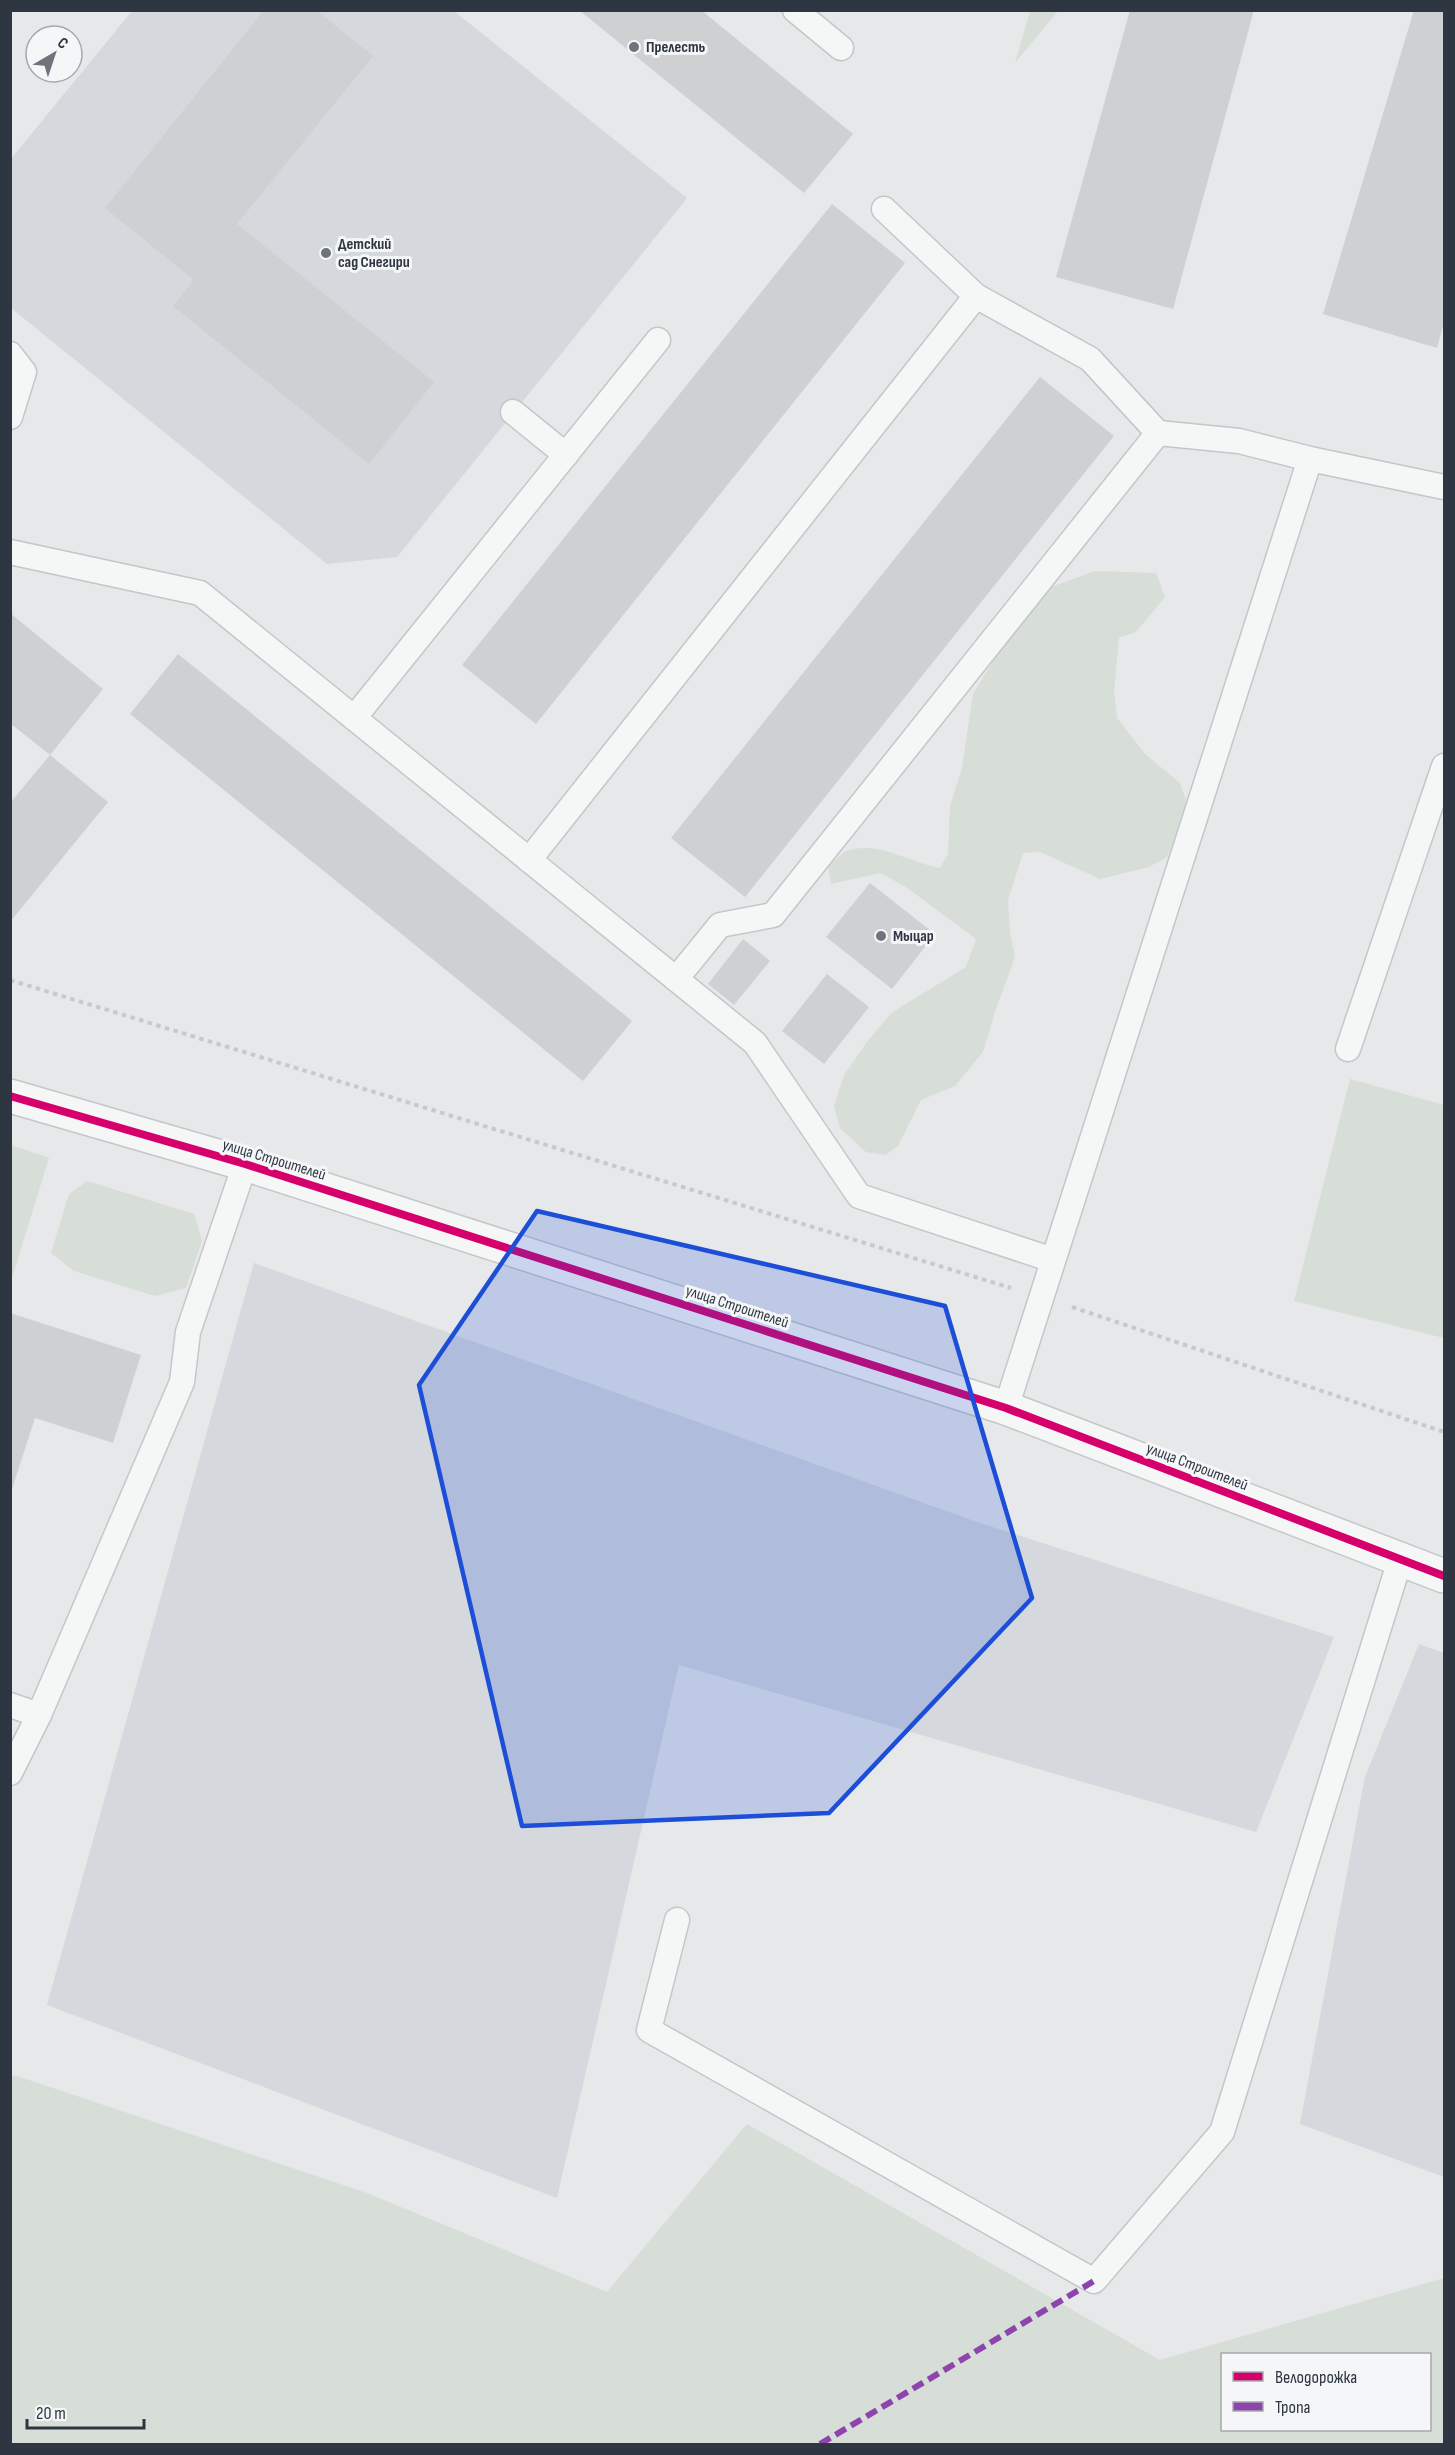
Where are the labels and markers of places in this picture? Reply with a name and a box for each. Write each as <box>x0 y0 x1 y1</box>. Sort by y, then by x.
place label: Прелесть <box>646 38 706 57</box>
marker: Прелесть <box>627 40 641 54</box>
place label: Детский сад Снегири <box>338 235 410 272</box>
marker: Детский сад Снегири <box>319 246 333 260</box>
place label: Мыцар <box>893 927 934 946</box>
marker: Мыцар <box>874 929 888 943</box>

